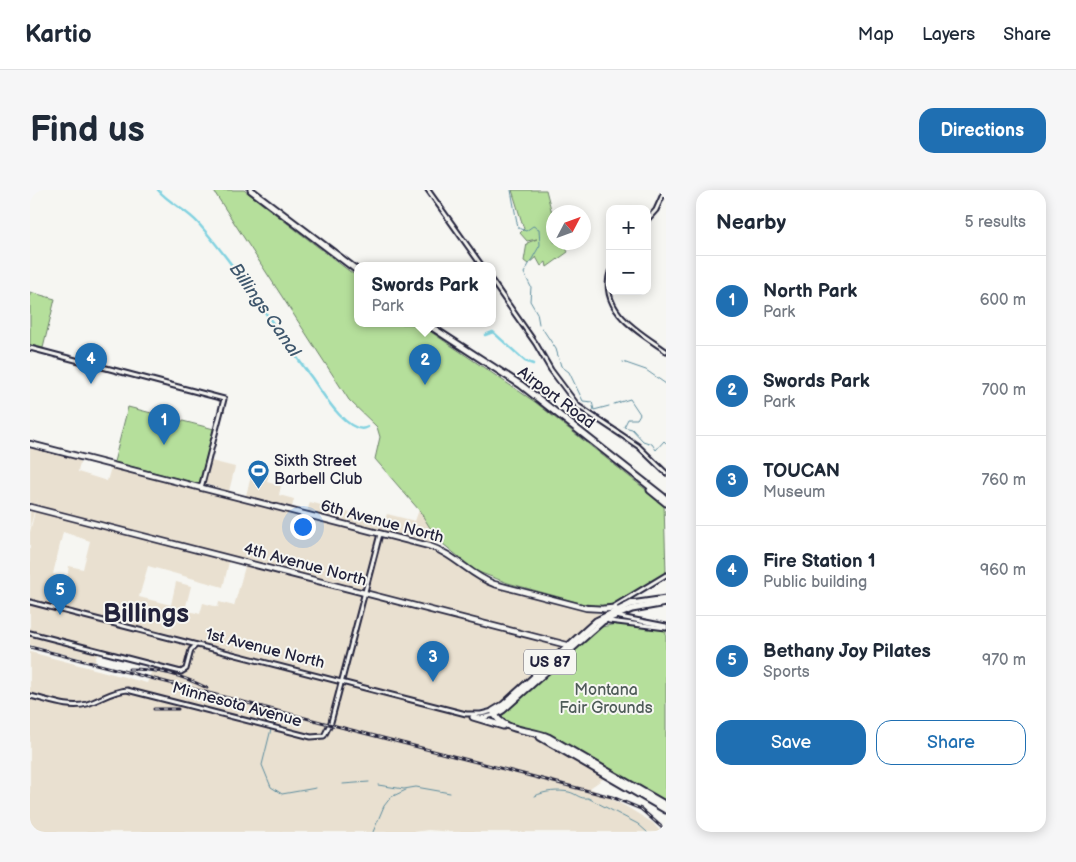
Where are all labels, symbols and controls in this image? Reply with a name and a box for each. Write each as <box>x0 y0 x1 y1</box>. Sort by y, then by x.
text: Kartio <box>25 20 92 49</box>
text: Map <box>858 24 894 45</box>
text: Layers <box>922 24 975 45</box>
text: Share <box>1003 24 1051 45</box>
button: Directions <box>919 108 1046 153</box>
text: Find us <box>30 109 145 152</box>
north arrow <box>546 205 591 250</box>
map controls <box>606 205 651 295</box>
button: + <box>606 205 651 250</box>
text: Nearby <box>716 210 786 235</box>
text: 5 results <box>964 213 1026 232</box>
button: − <box>606 250 651 295</box>
water label: Billings Canal <box>225 259 306 362</box>
popup <box>354 262 496 327</box>
text: Swords Park <box>372 274 478 297</box>
text: North Park <box>763 280 857 303</box>
text: 1 <box>729 291 735 310</box>
text: 600 m <box>980 291 1026 310</box>
text: Park <box>372 297 404 316</box>
text: Park <box>763 303 795 322</box>
pin: 4 <box>75 343 107 384</box>
pin: 2 <box>409 344 441 385</box>
street label: Airport Road <box>514 363 598 433</box>
text: Swords Park <box>763 370 870 393</box>
text: 2 <box>727 381 737 400</box>
text: 700 m <box>982 381 1026 400</box>
text: Park <box>763 393 795 412</box>
pin: 1 <box>148 404 180 445</box>
place label: Sixth Street Barbell Club <box>274 452 363 489</box>
sports icon: Sixth Street Barbell Club <box>246 458 270 489</box>
text: TOUCAN <box>763 460 840 483</box>
text: 3 <box>727 471 737 490</box>
text: 760 m <box>981 471 1026 490</box>
text: Museum <box>763 483 825 502</box>
street label: 6th Avenue North <box>318 496 446 548</box>
your location <box>290 514 316 540</box>
street label: 4th Avenue North <box>241 539 369 591</box>
text: Fire Station 1 <box>763 550 876 573</box>
text: 4 <box>727 561 737 580</box>
text: 960 m <box>980 561 1026 580</box>
text: Public building <box>763 573 867 592</box>
pin: 5 <box>44 574 76 615</box>
district label: Billings <box>103 599 189 630</box>
street label: 1st Avenue North <box>203 625 327 673</box>
text: Bethany Joy Pilates <box>763 640 931 663</box>
pin: 3 <box>417 641 449 682</box>
road number: US 87 <box>524 650 576 674</box>
text: 5 <box>727 651 737 670</box>
text: 970 m <box>982 651 1026 670</box>
text: Sports <box>763 663 810 682</box>
street label: Minnesota Avenue <box>170 679 304 732</box>
park label: Montana Fair Grounds <box>559 681 653 718</box>
button: Save <box>716 720 866 765</box>
button: Share <box>876 720 1026 765</box>

